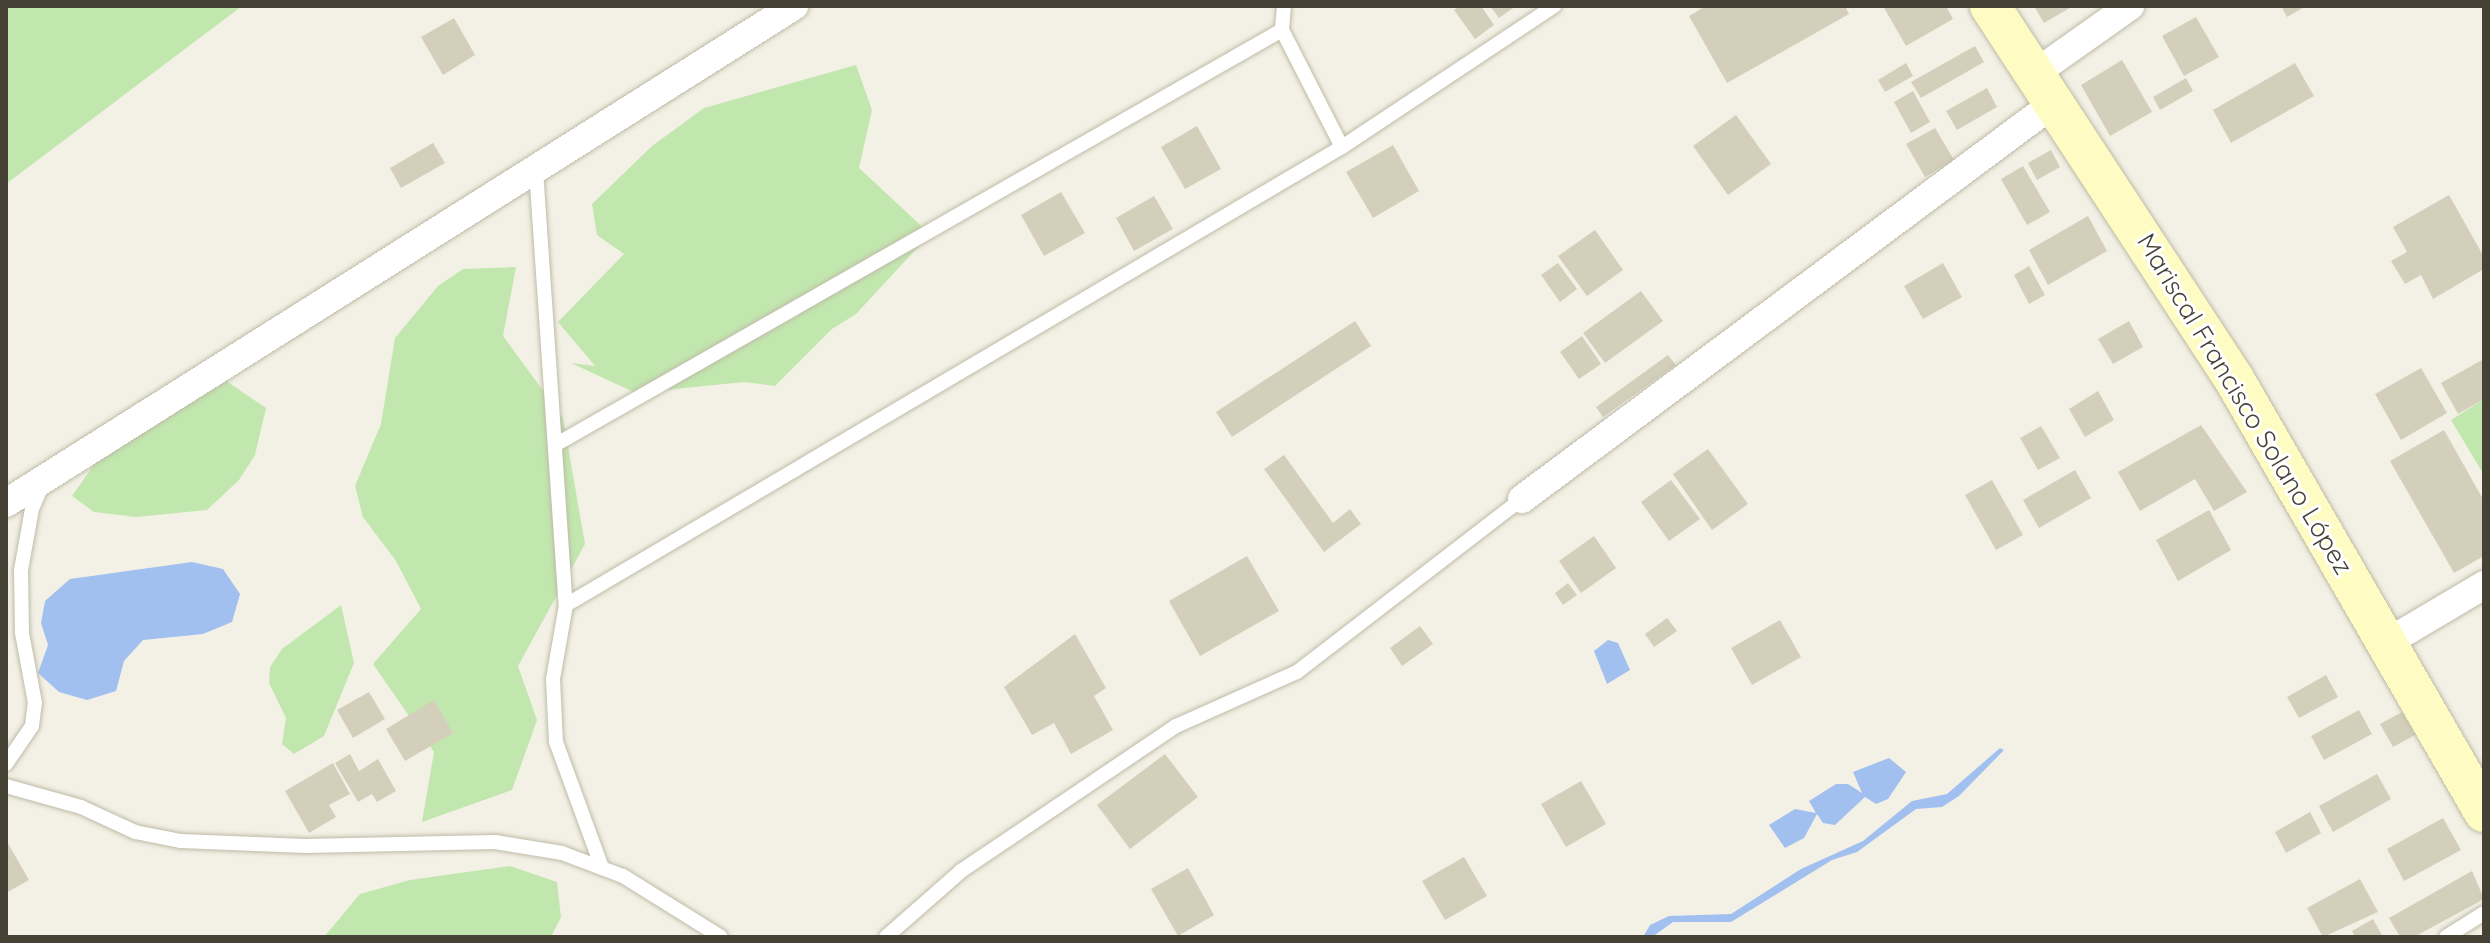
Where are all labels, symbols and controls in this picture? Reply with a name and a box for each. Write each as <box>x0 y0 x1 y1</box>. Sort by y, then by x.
street label: Mariscal Francisco Solano López <box>2131 228 2359 580</box>

